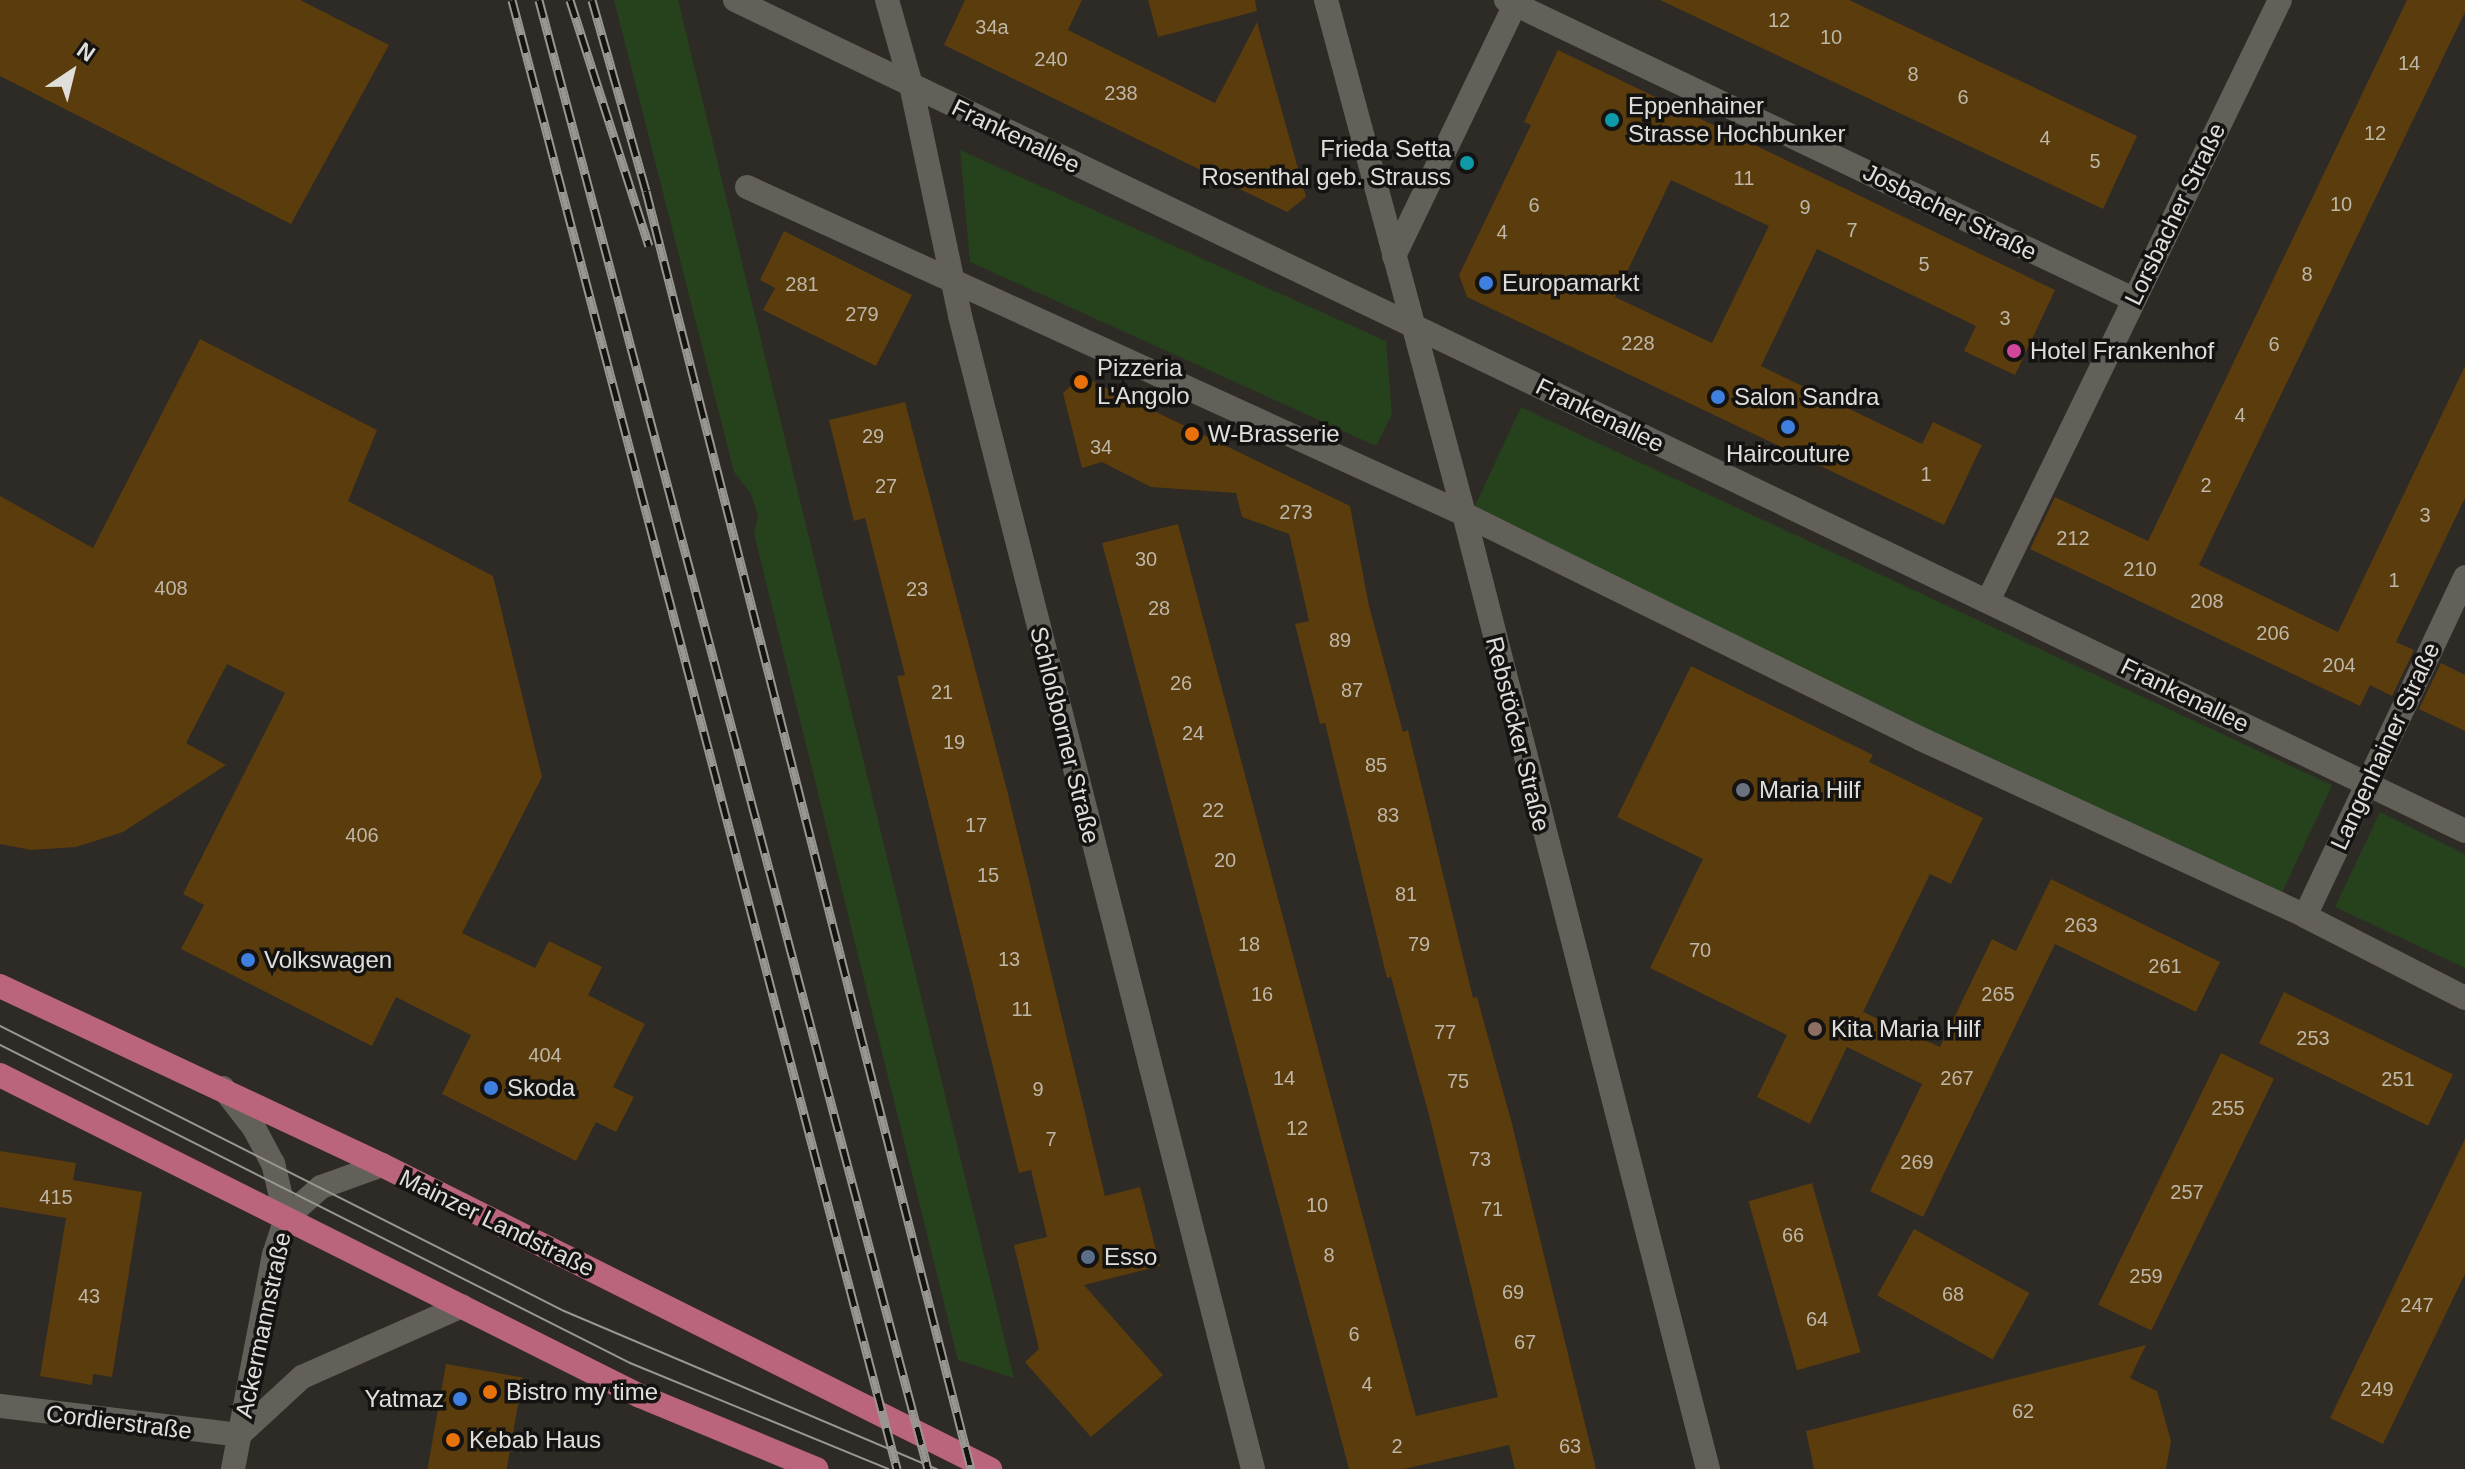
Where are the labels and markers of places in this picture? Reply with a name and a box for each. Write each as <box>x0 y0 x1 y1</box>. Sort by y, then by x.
place label: Eppenhainer Strasse Hochbunker <box>1628 92 1845 148</box>
marker: Eppenhainer Strasse Hochbunker <box>1603 111 1621 129</box>
place label: Frieda Setta Rosenthal geb. Strauss <box>1202 135 1451 191</box>
marker: Frieda Setta Rosenthal geb. Strauss <box>1458 154 1476 172</box>
place label: Europamarkt <box>1502 269 1639 297</box>
marker: Europamarkt <box>1477 274 1495 292</box>
place label: Hotel Frankenhof <box>2030 337 2214 365</box>
marker: Hotel Frankenhof <box>2005 342 2023 360</box>
place label: Pizzeria L'Angolo <box>1097 354 1190 410</box>
marker: Pizzeria L'Angolo <box>1072 373 1090 391</box>
place label: Salon Sandra <box>1734 383 1879 411</box>
marker: Salon Sandra <box>1709 388 1727 406</box>
marker: Haircouture <box>1779 418 1797 436</box>
place label: W-Brasserie <box>1208 420 1340 448</box>
marker: W-Brasserie <box>1183 425 1201 443</box>
place label: Haircouture <box>1726 440 1850 468</box>
place label: Maria Hilf <box>1759 776 1860 804</box>
marker: Maria Hilf <box>1734 781 1752 799</box>
place label: Volkswagen <box>264 946 392 974</box>
marker: Volkswagen <box>239 951 257 969</box>
place label: Kita Maria Hilf <box>1831 1015 1980 1043</box>
marker: Kita Maria Hilf <box>1806 1020 1824 1038</box>
place label: Skoda <box>507 1074 575 1102</box>
marker: Skoda <box>482 1079 500 1097</box>
place label: Esso <box>1104 1243 1157 1271</box>
marker: Esso <box>1079 1248 1097 1266</box>
place label: Bistro my time <box>506 1378 658 1406</box>
marker: Bistro my time <box>481 1383 499 1401</box>
place label: Yatmaz <box>364 1385 444 1413</box>
marker: Yatmaz <box>451 1390 469 1408</box>
place label: Kebab Haus <box>469 1426 601 1454</box>
marker: Kebab Haus <box>444 1431 462 1449</box>

